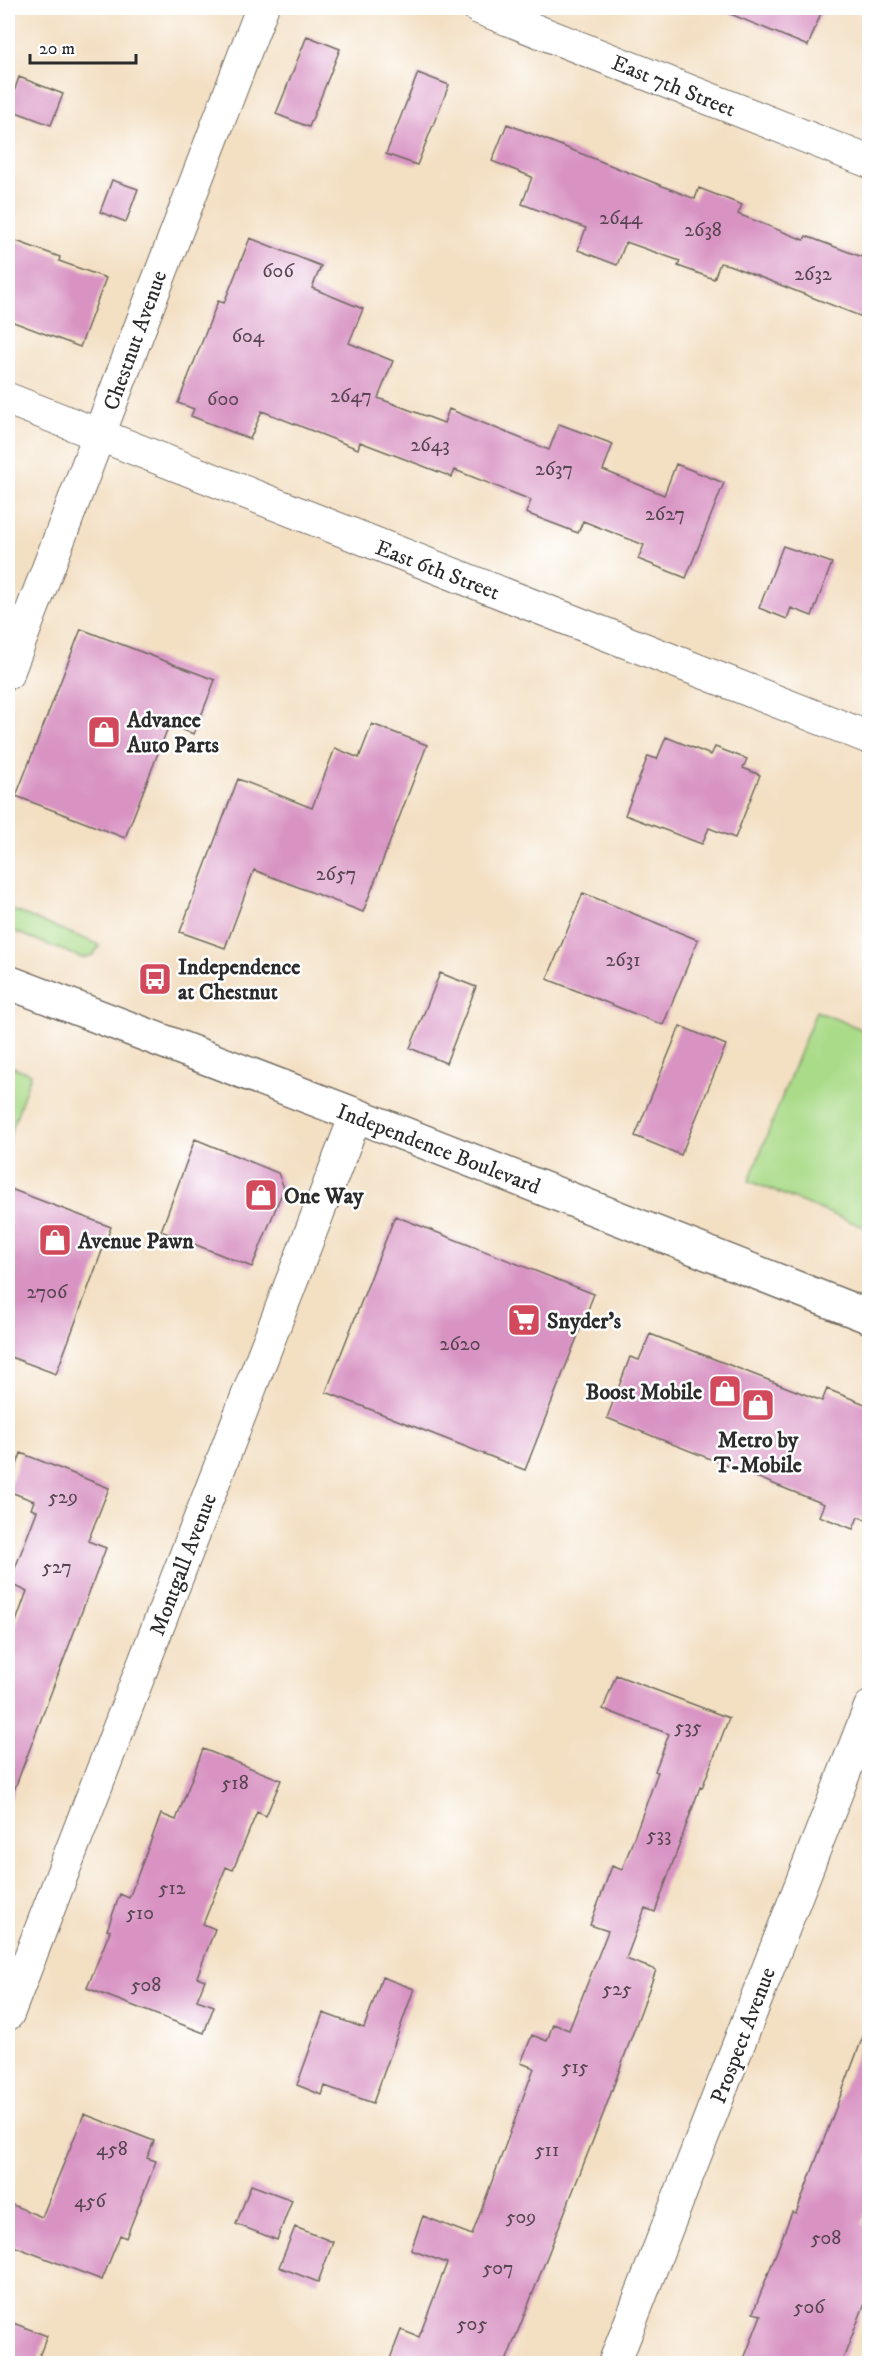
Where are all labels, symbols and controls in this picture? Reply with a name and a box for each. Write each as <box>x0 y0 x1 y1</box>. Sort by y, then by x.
scale bar <box>30 27 136 65</box>
text: 20 m <box>39 38 75 60</box>
street label: East 7th Street <box>608 49 739 123</box>
house number: 2644 <box>599 206 643 231</box>
house number: 2638 <box>684 218 722 243</box>
house number: 606 <box>262 259 294 284</box>
house number: 2632 <box>794 262 832 287</box>
street label: Chestnut Avenue <box>98 267 173 414</box>
house number: 604 <box>232 324 265 349</box>
house number: 2647 <box>330 384 372 409</box>
house number: 600 <box>207 387 239 412</box>
house number: 2643 <box>410 433 450 458</box>
house number: 2637 <box>535 457 573 482</box>
house number: 2627 <box>645 502 685 527</box>
street label: East 6th Street <box>372 534 503 606</box>
place label: Advance Auto Parts <box>126 707 219 759</box>
shop icon: Advance Auto Parts <box>86 714 122 750</box>
house number: 2657 <box>316 862 356 887</box>
house number: 2631 <box>605 948 641 973</box>
place label: Independence at Chestnut <box>178 954 300 1006</box>
bus stop icon: Independence at Chestnut <box>137 961 173 997</box>
street label: Independence Boulevard <box>333 1098 544 1201</box>
shop icon: One Way <box>243 1177 279 1213</box>
place label: One Way <box>284 1183 364 1210</box>
shop icon: Avenue Pawn <box>37 1222 73 1258</box>
place label: Avenue Pawn <box>77 1228 194 1255</box>
house number: 2706 <box>26 1280 68 1305</box>
supermarket icon: Snyder's <box>506 1302 542 1338</box>
place label: Snyder's <box>547 1308 622 1335</box>
house number: 2620 <box>440 1332 480 1357</box>
shop icon: Boost Mobile <box>707 1373 743 1409</box>
place label: Boost Mobile <box>585 1379 702 1406</box>
shop icon: Metro by T-Mobile <box>740 1387 776 1423</box>
place label: Metro by T-Mobile <box>713 1427 802 1479</box>
house number: 529 <box>48 1485 78 1510</box>
street label: Montgall Avenue <box>144 1490 223 1640</box>
house number: 527 <box>42 1555 72 1580</box>
house number: 535 <box>674 1715 702 1740</box>
house number: 518 <box>221 1771 249 1796</box>
house number: 533 <box>647 1823 671 1848</box>
house number: 512 <box>158 1876 186 1901</box>
house number: 510 <box>126 1901 154 1926</box>
street label: Prospect Avenue <box>705 1964 782 2108</box>
house number: 508 <box>131 1973 161 1998</box>
house number: 525 <box>602 1977 632 2002</box>
house number: 515 <box>561 2055 589 2080</box>
house number: 458 <box>96 2137 128 2162</box>
house number: 511 <box>535 2138 559 2163</box>
house number: 456 <box>74 2189 106 2214</box>
house number: 509 <box>506 2205 536 2230</box>
house number: 508 <box>811 2226 841 2251</box>
house number: 507 <box>482 2256 514 2281</box>
house number: 506 <box>793 2295 825 2320</box>
house number: 505 <box>457 2312 487 2337</box>

